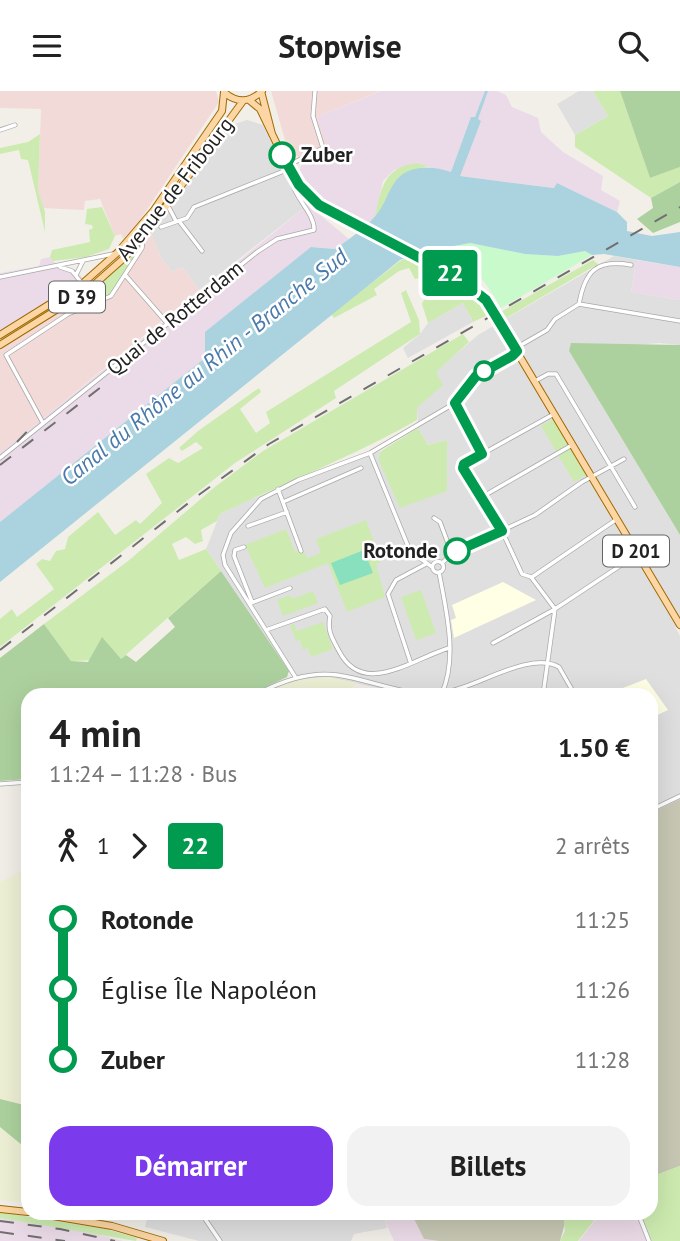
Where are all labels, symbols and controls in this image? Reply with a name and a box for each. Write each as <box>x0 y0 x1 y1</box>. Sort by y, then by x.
text: Stopwise <box>278 25 402 67</box>
icon: menu <box>28 27 66 65</box>
icon: search <box>614 27 652 65</box>
street label: Avenue de Fribourg <box>110 112 239 266</box>
place label: Zuber <box>301 141 353 168</box>
marker: Zuber <box>269 142 295 168</box>
water label: Canal du Rhône au Rhin - Branche Sud <box>54 241 354 492</box>
line badge: 22 <box>419 250 482 296</box>
street label: Quai de Rotterdam <box>101 254 249 381</box>
text: 22 <box>436 257 464 288</box>
road number: D 39 <box>49 281 105 313</box>
unlabelled marker <box>474 361 494 381</box>
road number: D 201 <box>603 535 669 566</box>
place label: Rotonde <box>363 537 438 564</box>
marker: Rotonde <box>444 538 470 564</box>
text: 4 min <box>49 708 142 757</box>
text: 1.50 € <box>558 731 630 764</box>
text: 11:24 – 11:28 · Bus <box>49 759 237 788</box>
icon: walk <box>49 827 87 865</box>
icon: forward <box>120 827 158 865</box>
text: 22 <box>182 830 209 861</box>
text: 1 <box>97 831 110 860</box>
text: 2 arrêts <box>555 831 630 860</box>
text: Rotonde <box>101 903 194 936</box>
text: 11:25 <box>575 905 630 934</box>
text: Église Île Napoléon <box>101 973 317 1006</box>
text: 11:26 <box>575 975 630 1004</box>
text: Zuber <box>101 1043 165 1076</box>
text: 11:28 <box>575 1045 630 1074</box>
button: Démarrer <box>49 1126 333 1206</box>
button: Billets <box>347 1126 630 1206</box>

